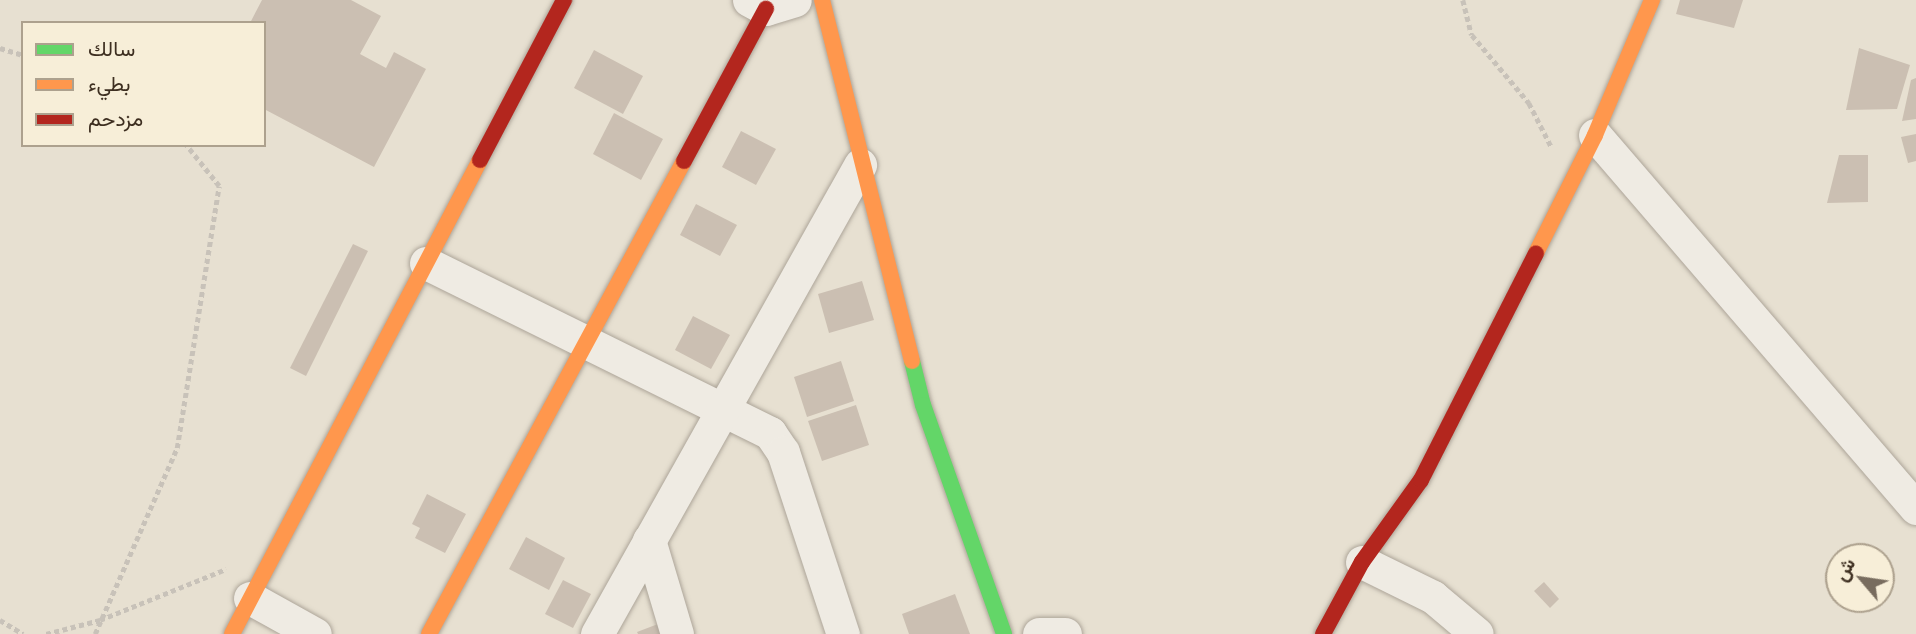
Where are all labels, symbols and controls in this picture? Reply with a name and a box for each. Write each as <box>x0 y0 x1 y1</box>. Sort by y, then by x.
legend <box>21 21 266 147</box>
text: سالك <box>88 33 135 61</box>
text: بطيء <box>88 68 131 96</box>
text: مزدحم <box>88 103 143 131</box>
north arrow <box>1825 543 1895 613</box>
text: ش <box>1826 552 1860 585</box>

